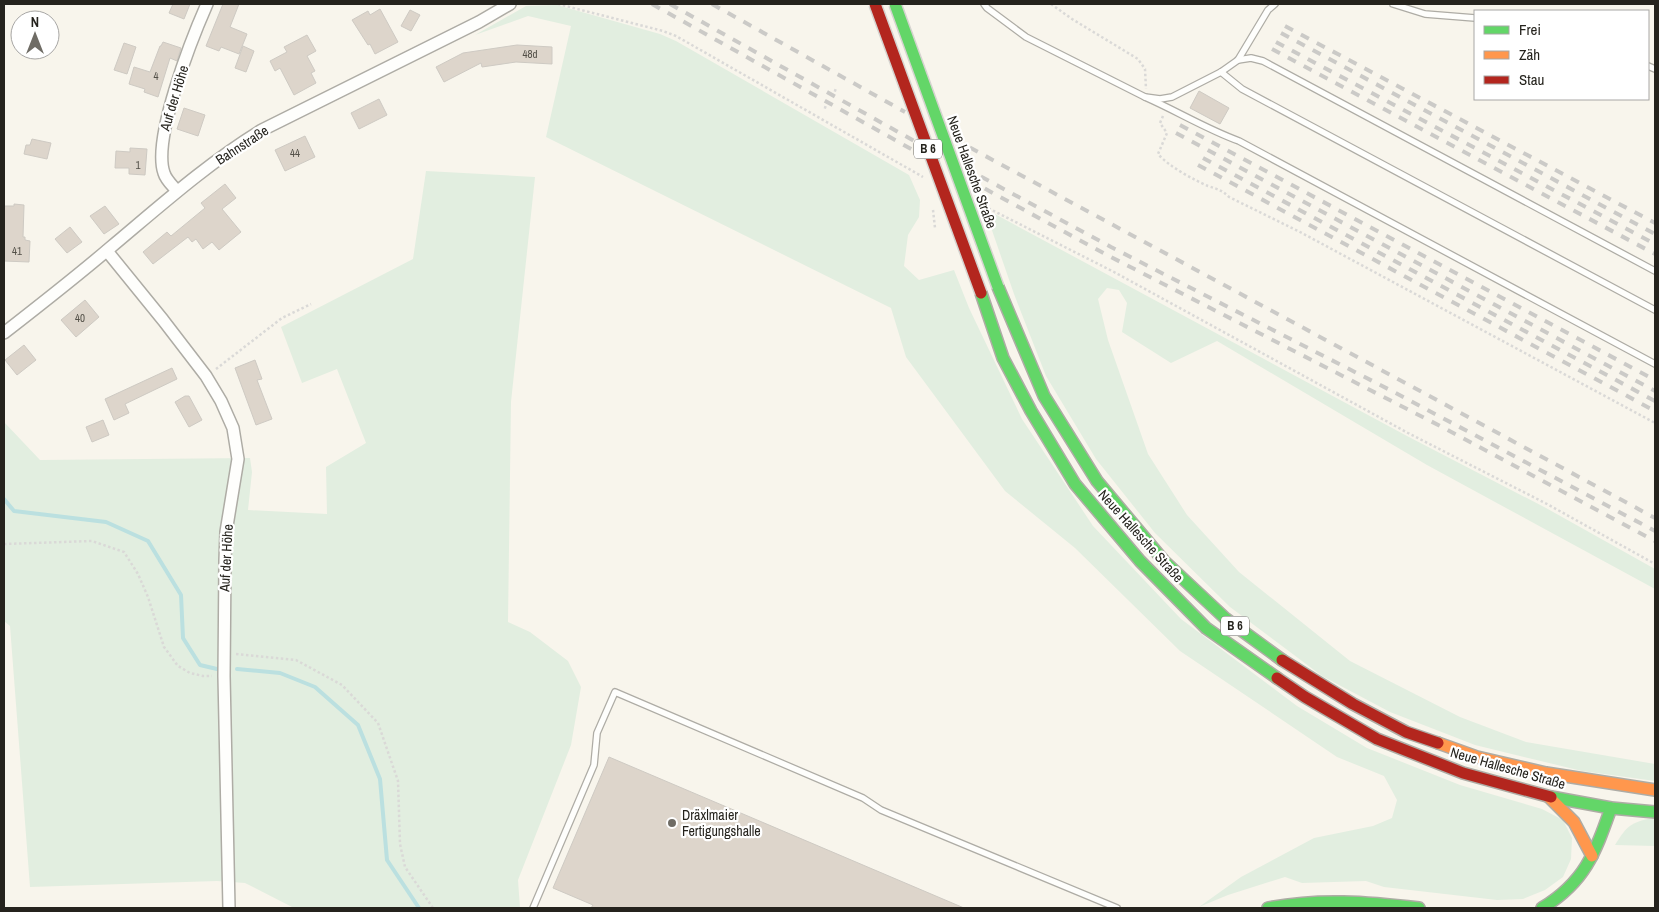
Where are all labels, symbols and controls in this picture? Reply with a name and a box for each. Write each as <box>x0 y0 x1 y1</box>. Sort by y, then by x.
north arrow <box>10 10 60 60</box>
legend <box>1474 10 1649 100</box>
text: N <box>31 13 39 31</box>
text: Frei <box>1519 19 1541 40</box>
text: Zäh <box>1519 44 1540 65</box>
house number: 48d <box>522 47 538 61</box>
street label: Auf der Höhe <box>155 63 192 134</box>
house number: 4 <box>153 69 159 83</box>
text: Stau <box>1519 69 1544 90</box>
street label: Neue Hallesche Straße <box>943 113 1001 231</box>
street label: Bahnstraße <box>212 121 272 169</box>
road number: B 6 <box>914 140 942 158</box>
house number: 44 <box>290 146 300 160</box>
house number: 1 <box>135 158 141 172</box>
house number: 41 <box>12 244 22 258</box>
house number: 40 <box>75 311 85 325</box>
street label: Neue Hallesche Straße <box>1095 486 1187 586</box>
street label: Auf der Höhe <box>215 524 237 593</box>
road number: B 6 <box>1221 616 1249 636</box>
street label: Neue Hallesche Straße <box>1448 743 1568 793</box>
place label: Dräxlmaier Fertigungshalle <box>682 806 761 840</box>
marker: Dräxlmaier Fertigungshalle <box>666 817 678 829</box>

